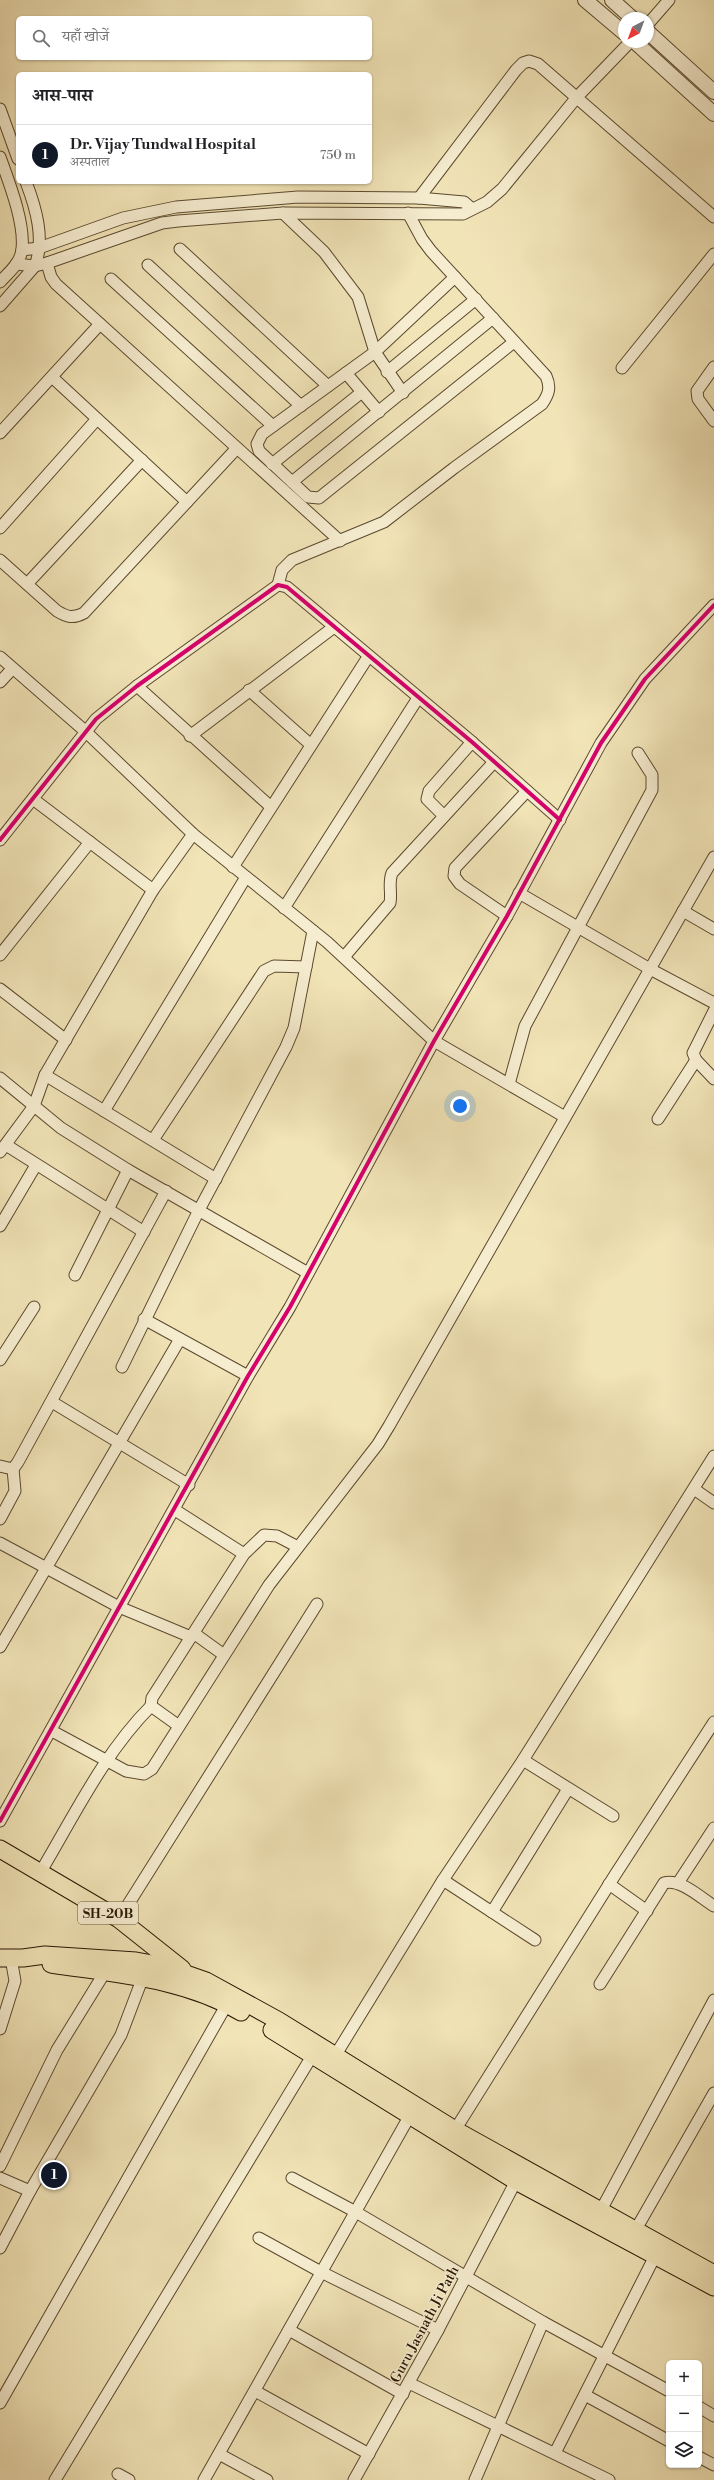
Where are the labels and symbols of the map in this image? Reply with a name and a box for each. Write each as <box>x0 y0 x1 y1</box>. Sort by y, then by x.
north arrow <box>618 12 654 48</box>
your location <box>450 1096 470 1116</box>
road number: SH-20B <box>78 1902 138 1924</box>
pin: 1 <box>41 2160 67 2190</box>
street label: Guru Jasnath Ji Path <box>386 2262 464 2386</box>

